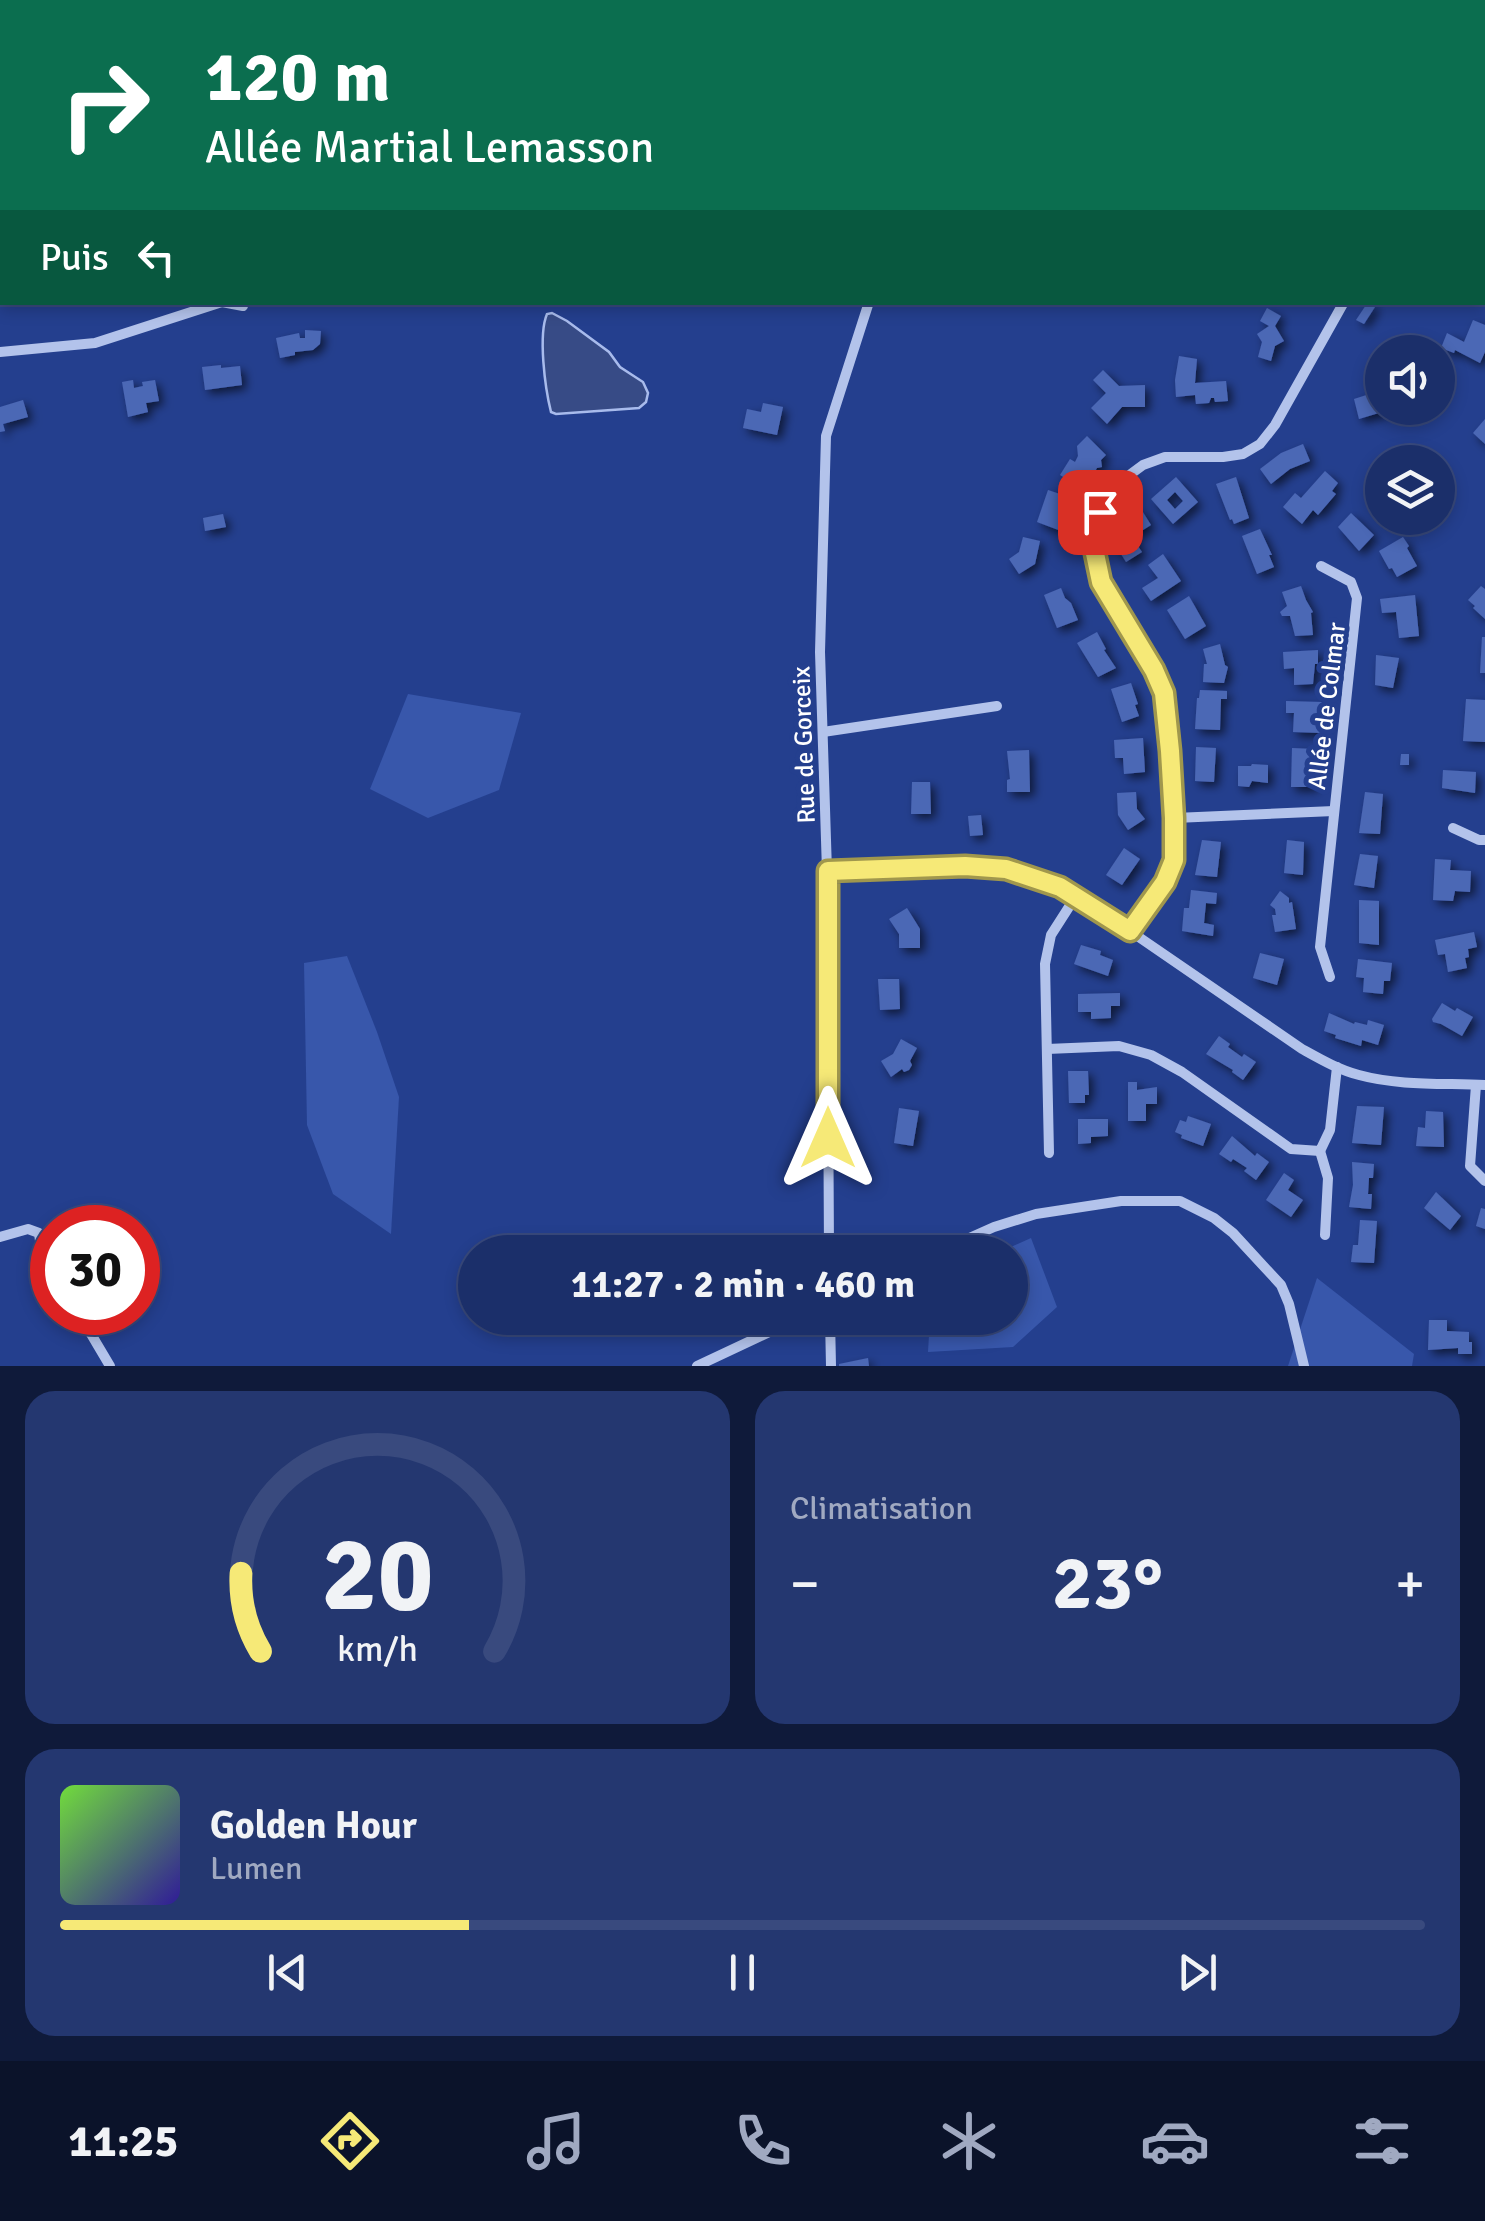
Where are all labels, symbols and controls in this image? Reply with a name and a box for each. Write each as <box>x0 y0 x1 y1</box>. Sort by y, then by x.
text: 120 m <box>205 34 390 120</box>
icon: right <box>40 40 170 170</box>
text: Allée Martial Lemasson <box>205 120 654 175</box>
icon: left <box>129 230 184 285</box>
text: Puis <box>40 234 109 281</box>
map controls <box>1365 335 1455 535</box>
button: sound <box>1365 335 1455 425</box>
button: layers <box>1365 445 1455 535</box>
pin <box>1058 470 1143 555</box>
icon: arrive <box>1073 485 1128 540</box>
street label: Allée de Colmar <box>1301 620 1352 791</box>
street label: Rue de Gorceix <box>785 665 822 824</box>
position arrow <box>776 1086 880 1190</box>
speed limit sign: 30 <box>30 1205 160 1335</box>
text: 11:27 · 2 min · 460 m <box>571 1261 915 1308</box>
text: Climatisation <box>790 1489 973 1528</box>
text: 20 <box>321 1511 434 1639</box>
text: 23° <box>1052 1537 1163 1630</box>
text: − <box>790 1550 820 1618</box>
text: + <box>1395 1550 1425 1618</box>
text: km/h <box>337 1627 418 1671</box>
text: Golden Hour <box>210 1802 417 1849</box>
text: Lumen <box>210 1849 302 1888</box>
icon: previous <box>260 1945 315 2000</box>
icon: pause <box>715 1945 770 2000</box>
icon: next <box>1170 1945 1225 2000</box>
icon: directions <box>315 2106 385 2176</box>
icon: music <box>521 2106 591 2176</box>
icon: phone <box>728 2106 798 2176</box>
icon: climate <box>934 2106 1004 2176</box>
icon: car <box>1140 2106 1210 2176</box>
icon: filters <box>1347 2106 1417 2176</box>
text: 11:25 <box>68 2114 179 2169</box>

